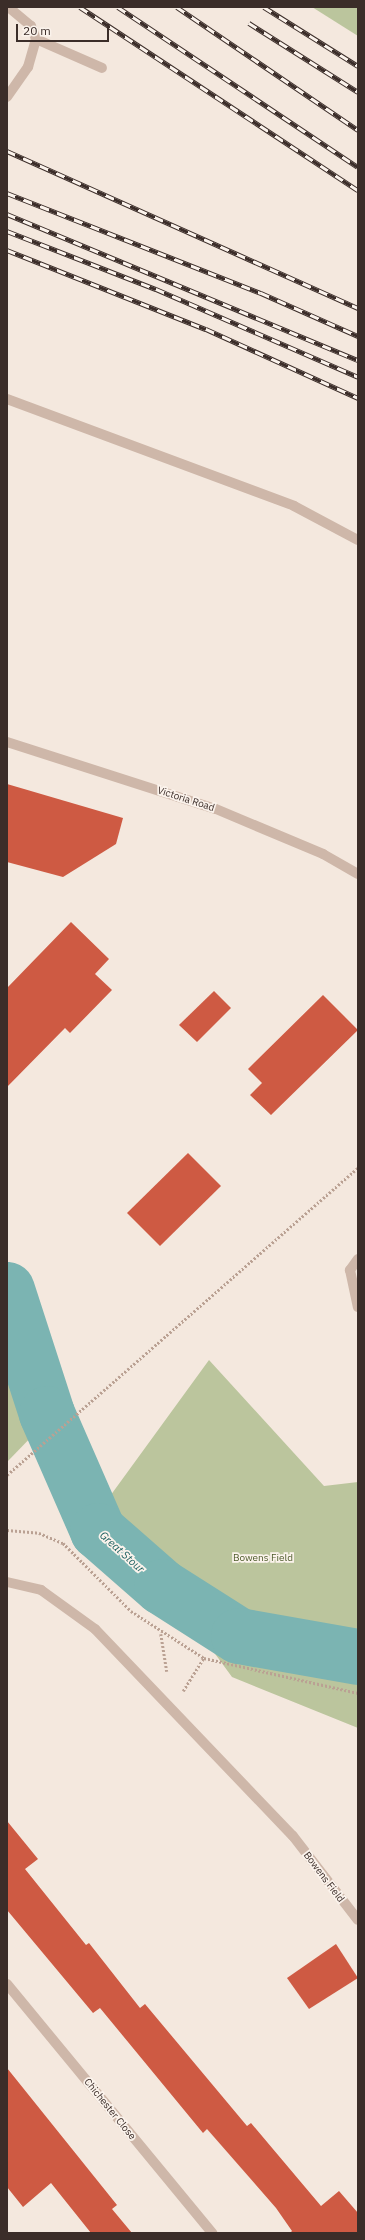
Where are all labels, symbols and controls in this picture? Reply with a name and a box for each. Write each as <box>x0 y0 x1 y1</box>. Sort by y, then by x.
scale bar <box>18 16 111 42</box>
text: 20 m <box>23 23 51 38</box>
street label: Victoria Road <box>156 784 216 814</box>
water label: Great Stour <box>97 1529 147 1575</box>
park label: Bowens Field <box>233 1552 293 1564</box>
street label: Bowens Field <box>301 1849 347 1905</box>
street label: Chichester Close <box>82 2076 138 2142</box>

